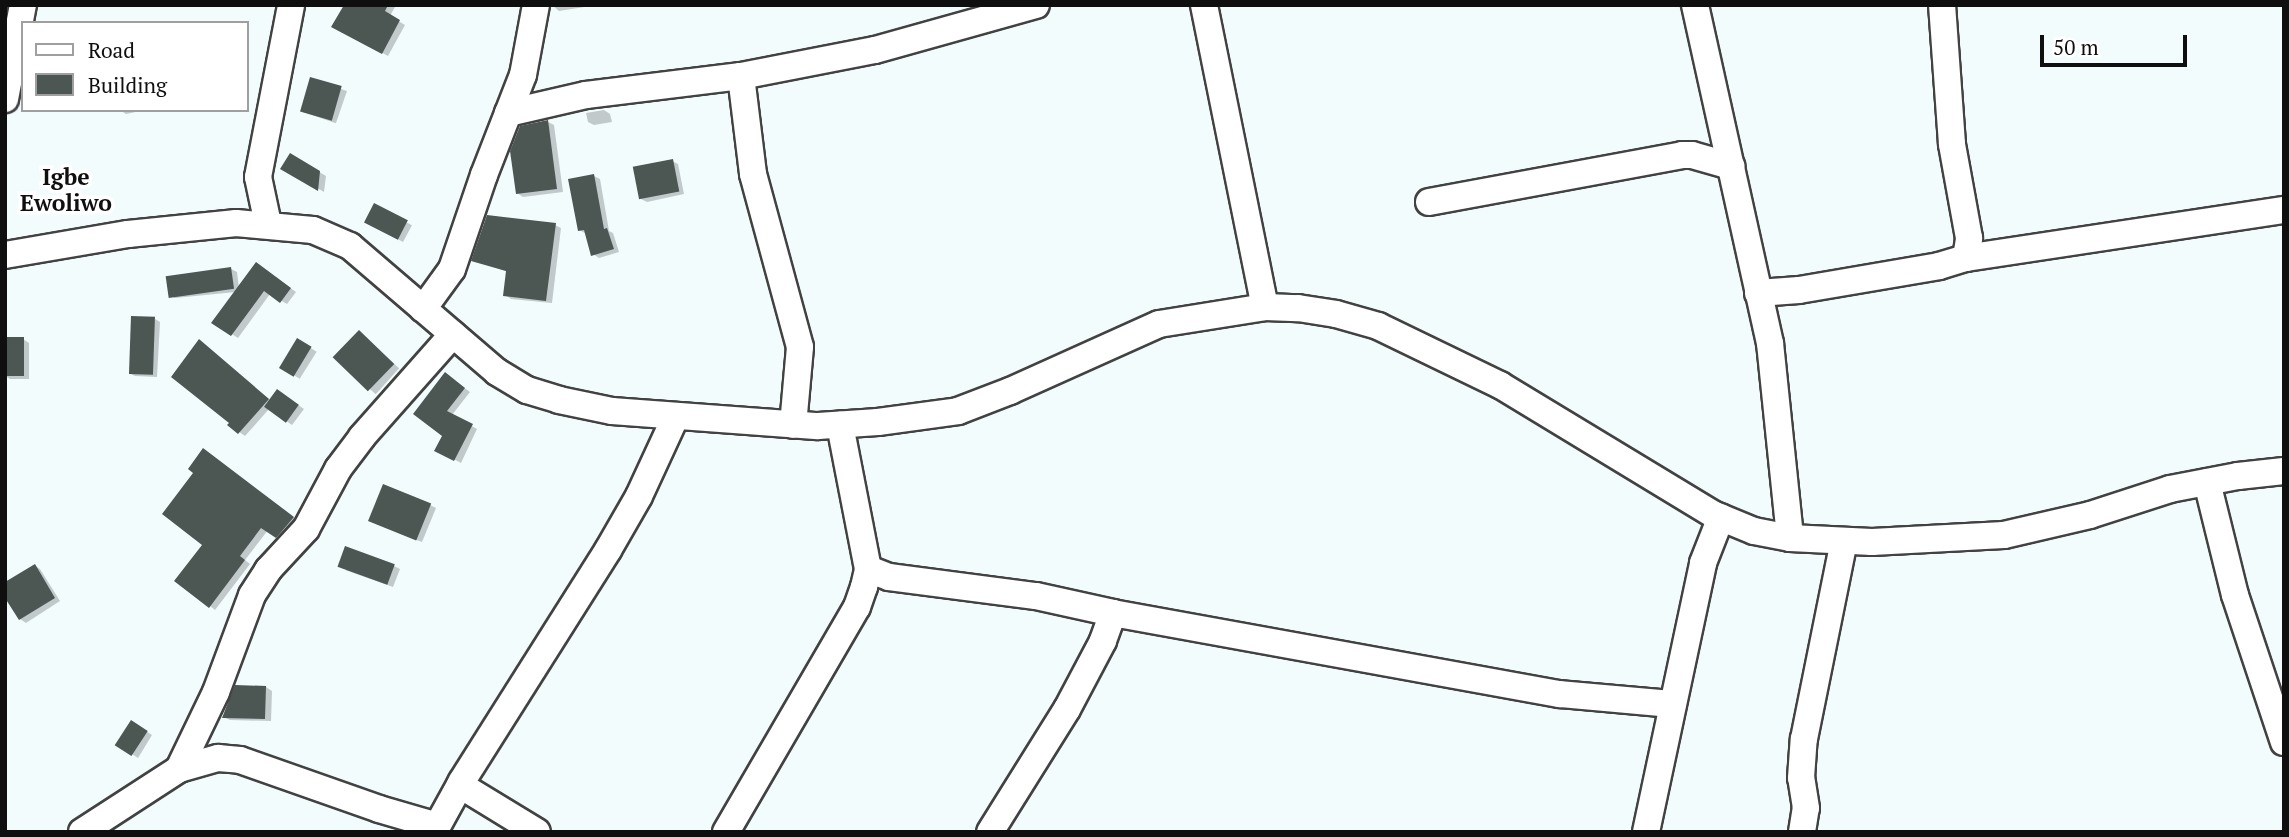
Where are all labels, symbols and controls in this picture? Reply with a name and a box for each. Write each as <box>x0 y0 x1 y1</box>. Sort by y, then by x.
legend <box>21 21 248 112</box>
scale bar <box>2044 21 2191 65</box>
text: 50 m <box>2053 33 2099 61</box>
text: Road <box>88 36 135 64</box>
text: Building <box>88 71 167 99</box>
district label: Igbe Ewoliwo <box>20 163 112 217</box>

